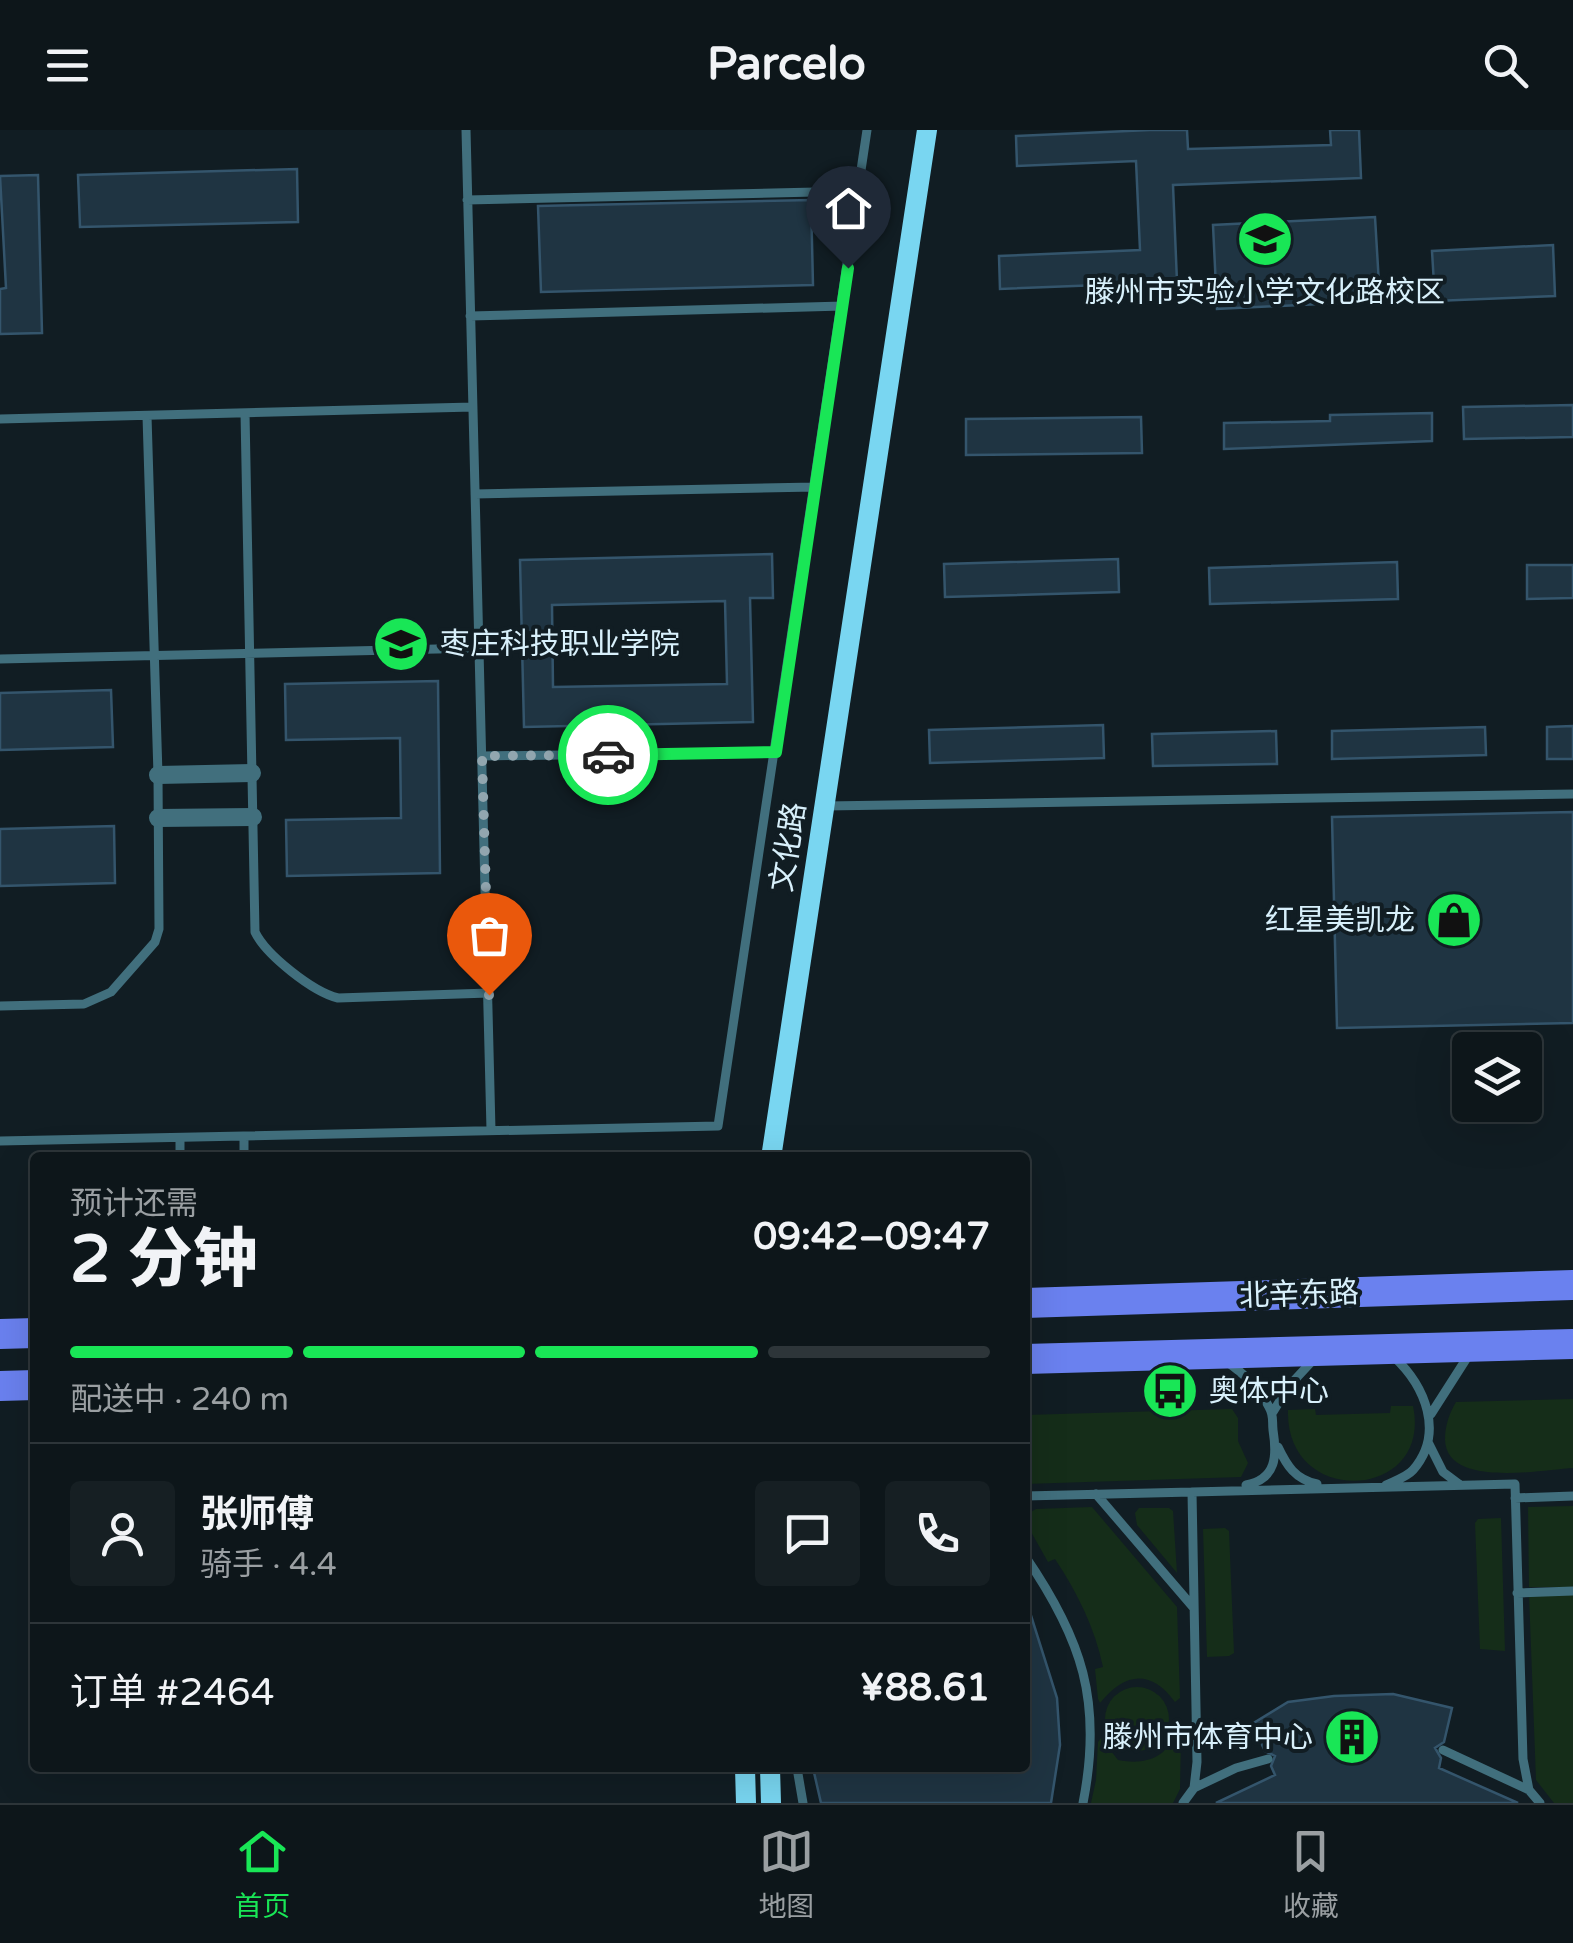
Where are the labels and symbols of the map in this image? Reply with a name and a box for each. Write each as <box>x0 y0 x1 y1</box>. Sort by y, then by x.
pin <box>806 166 891 269</box>
school or university icon: 滕州市实验小学文化路校区 <box>1235 209 1295 269</box>
place label: 滕州市实验小学文化路校区 <box>1085 274 1445 311</box>
school or university icon: 枣庄科技职业学院 <box>371 614 431 674</box>
place label: 枣庄科技职业学院 <box>440 626 680 663</box>
courier <box>558 705 658 805</box>
street label: 文化路 <box>763 800 814 894</box>
shop icon: 红星美凯龙 <box>1424 890 1484 950</box>
pin <box>447 893 532 996</box>
place label: 红星美凯龙 <box>1265 902 1415 939</box>
street label: 北辛东路 <box>1238 1274 1360 1315</box>
bus stop icon: 奥体中心 <box>1140 1361 1200 1421</box>
place label: 奥体中心 <box>1209 1373 1329 1410</box>
building icon: 滕州市体育中心 <box>1322 1707 1382 1767</box>
place label: 滕州市体育中心 <box>1103 1719 1313 1756</box>

